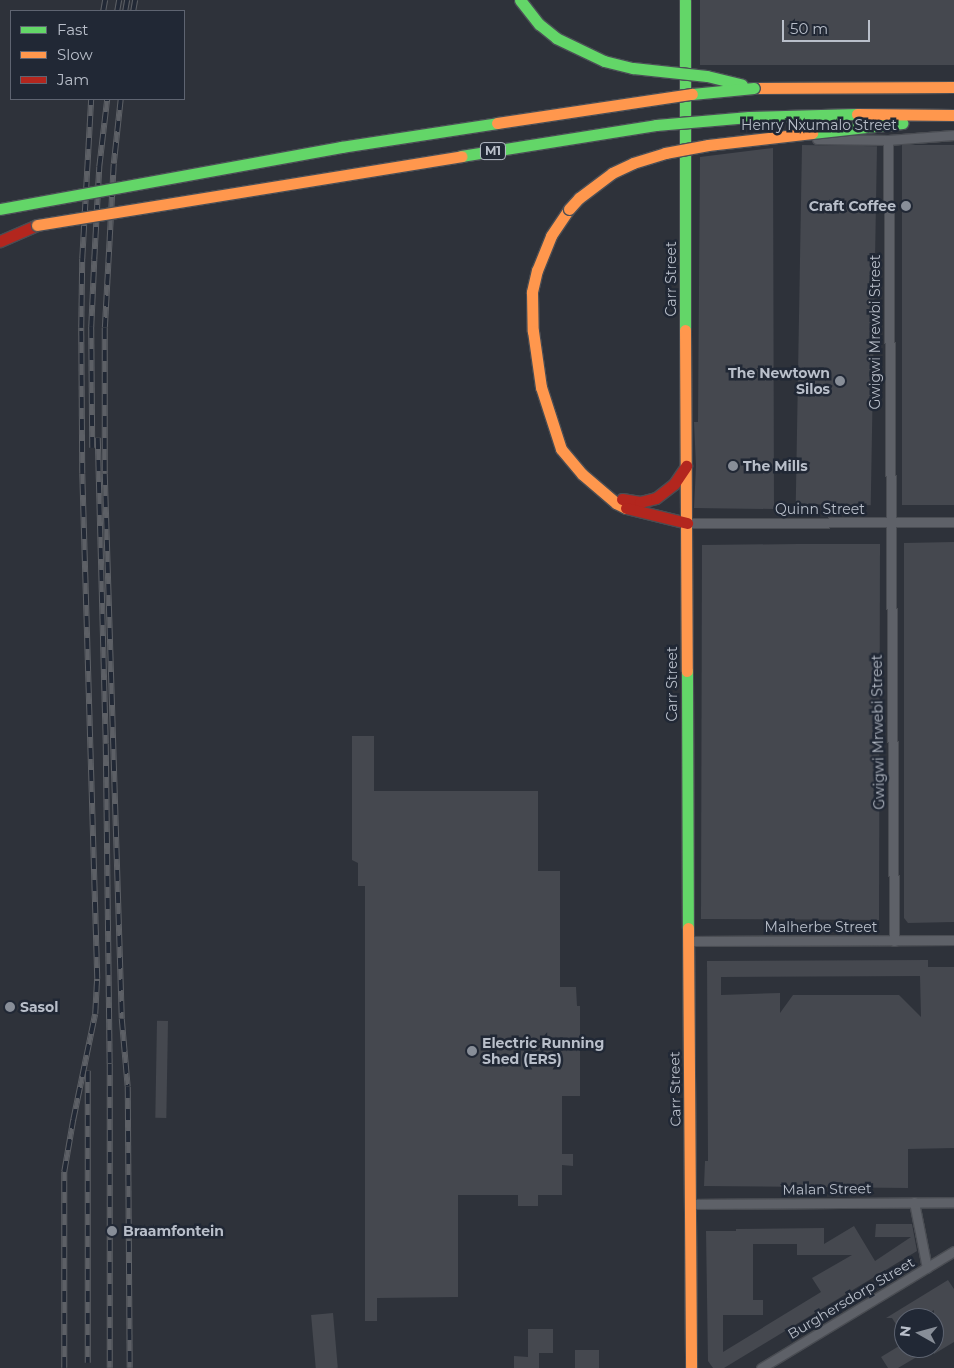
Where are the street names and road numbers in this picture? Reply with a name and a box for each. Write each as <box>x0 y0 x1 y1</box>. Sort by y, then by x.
street label: Henry Nxumalo Street <box>741 117 897 133</box>
road number: M1 <box>479 142 507 160</box>
street label: Carr Street <box>663 241 679 317</box>
street label: Gwigwi Mrewbi Street <box>867 255 883 409</box>
street label: Quinn Street <box>775 501 865 517</box>
street label: Carr Street <box>664 646 680 722</box>
street label: Gwigwi Mrwebi Street <box>868 654 888 810</box>
street label: Malherbe Street <box>765 919 877 935</box>
street label: Carr Street <box>666 1051 684 1127</box>
street label: Malan Street <box>782 1180 872 1198</box>
street label: Burghersdorp Street <box>785 1254 917 1342</box>

